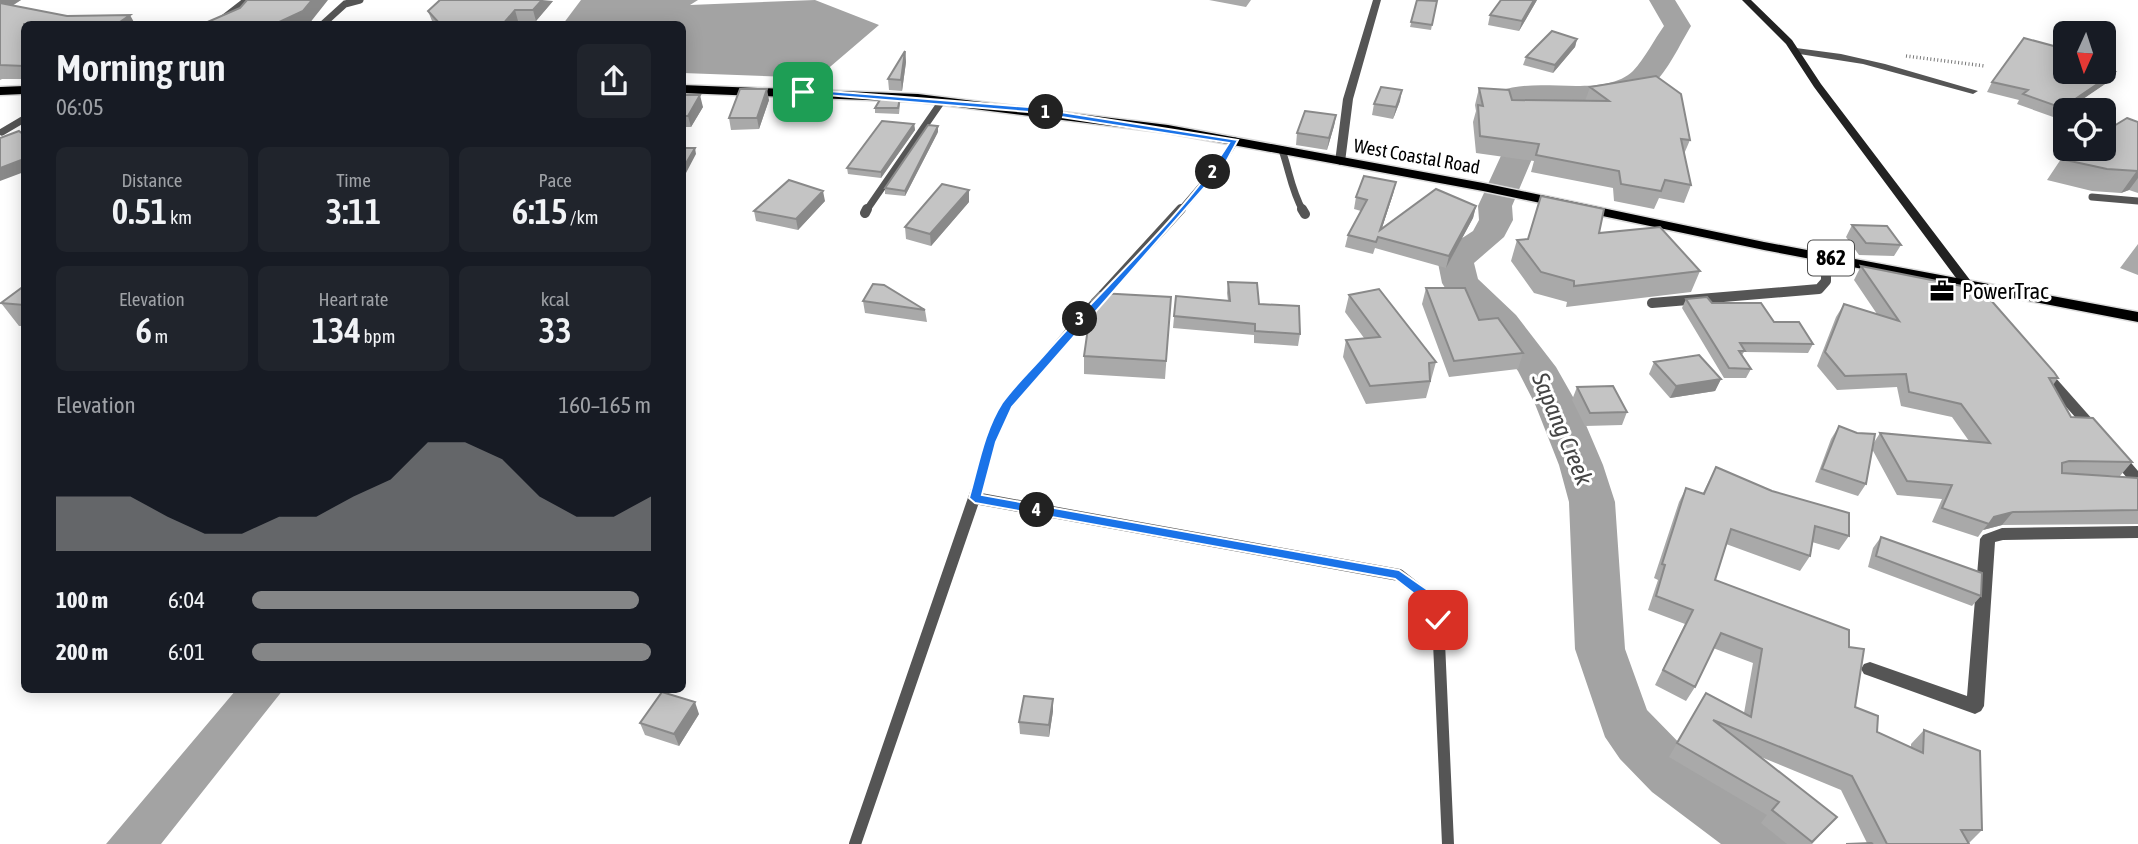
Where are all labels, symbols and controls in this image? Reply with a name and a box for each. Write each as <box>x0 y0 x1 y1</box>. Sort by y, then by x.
north arrow <box>2053 21 2116 84</box>
map controls <box>2053 21 2116 161</box>
button: share <box>577 44 651 118</box>
text: Morning run <box>56 46 226 89</box>
pin <box>773 62 833 122</box>
icon: arrive <box>784 73 822 111</box>
text: 06:05 <box>56 94 104 120</box>
pin: 1 <box>1028 94 1064 130</box>
button: locate <box>2053 98 2116 161</box>
text: 1 <box>1041 100 1050 122</box>
street label: West Coastal Road <box>1352 134 1482 178</box>
pin: 2 <box>1196 154 1230 190</box>
text: 2 <box>1208 160 1217 182</box>
text: Distance <box>121 169 182 191</box>
text: Time <box>336 169 371 191</box>
text: Pace <box>538 169 572 191</box>
text: 0.51 <box>112 191 167 231</box>
text: 3:11 <box>326 191 381 231</box>
text: 6:15 <box>512 191 567 231</box>
text: km <box>167 206 192 228</box>
text: /km <box>567 206 599 228</box>
road number: 862 <box>1808 240 1854 276</box>
office icon: PowerTrac <box>1928 277 1956 305</box>
place label: PowerTrac <box>1962 278 2049 304</box>
text: Elevation <box>119 288 185 310</box>
text: Heart rate <box>319 288 388 310</box>
text: kcal <box>541 288 570 310</box>
pin: 3 <box>1062 302 1098 336</box>
text: 3 <box>1075 307 1084 329</box>
text: 6 <box>135 310 152 350</box>
text: 134 <box>312 310 361 350</box>
text: 33 <box>539 310 572 350</box>
text: m <box>152 325 168 347</box>
text: bpm <box>361 325 395 347</box>
water label: Sapang Creek <box>1526 368 1598 489</box>
text: Elevation <box>56 392 136 418</box>
text: 160–165 m <box>558 392 651 418</box>
pin: 4 <box>1020 492 1054 528</box>
text: 4 <box>1032 498 1041 520</box>
text: 100 m <box>56 587 108 613</box>
text: 6:04 <box>168 587 205 613</box>
pin <box>1408 590 1468 650</box>
icon: check <box>1419 601 1457 639</box>
text: 200 m <box>56 639 108 665</box>
text: 6:01 <box>168 639 205 665</box>

